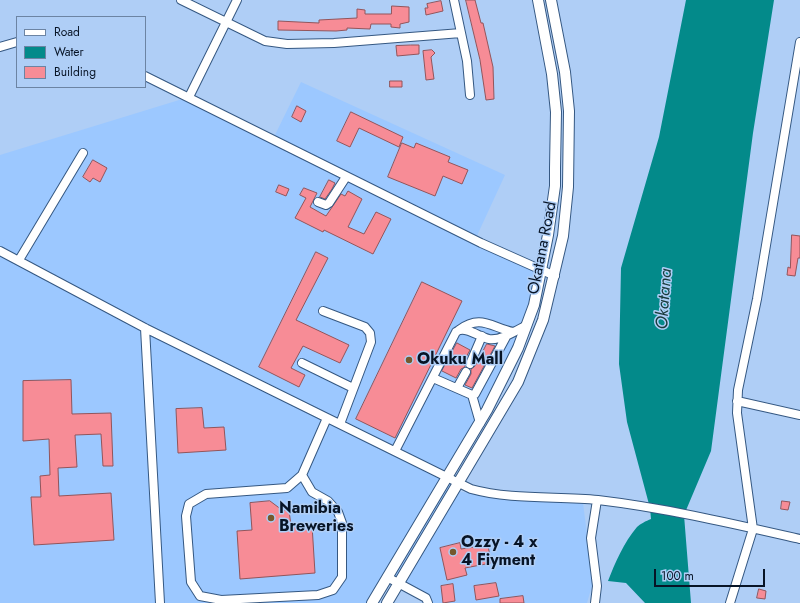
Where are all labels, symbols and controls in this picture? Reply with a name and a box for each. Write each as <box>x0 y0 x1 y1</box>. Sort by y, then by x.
legend <box>16 16 146 88</box>
text: Road <box>54 23 80 41</box>
text: Water <box>54 43 84 61</box>
text: Building <box>54 63 96 81</box>
street label: Okatana Road <box>525 200 561 296</box>
water label: Okatana <box>653 268 677 330</box>
place label: Okuku Mall <box>417 350 503 370</box>
marker: Okuku Mall <box>404 355 414 365</box>
place label: Namibia Breweries <box>279 499 353 537</box>
marker: Namibia Breweries <box>266 513 276 523</box>
place label: Ozzy - 4 x 4 Fiyment <box>461 533 538 571</box>
marker: Ozzy - 4 x 4 Fiyment <box>448 547 458 557</box>
scale bar <box>656 561 767 587</box>
text: 100 m <box>661 567 694 585</box>

